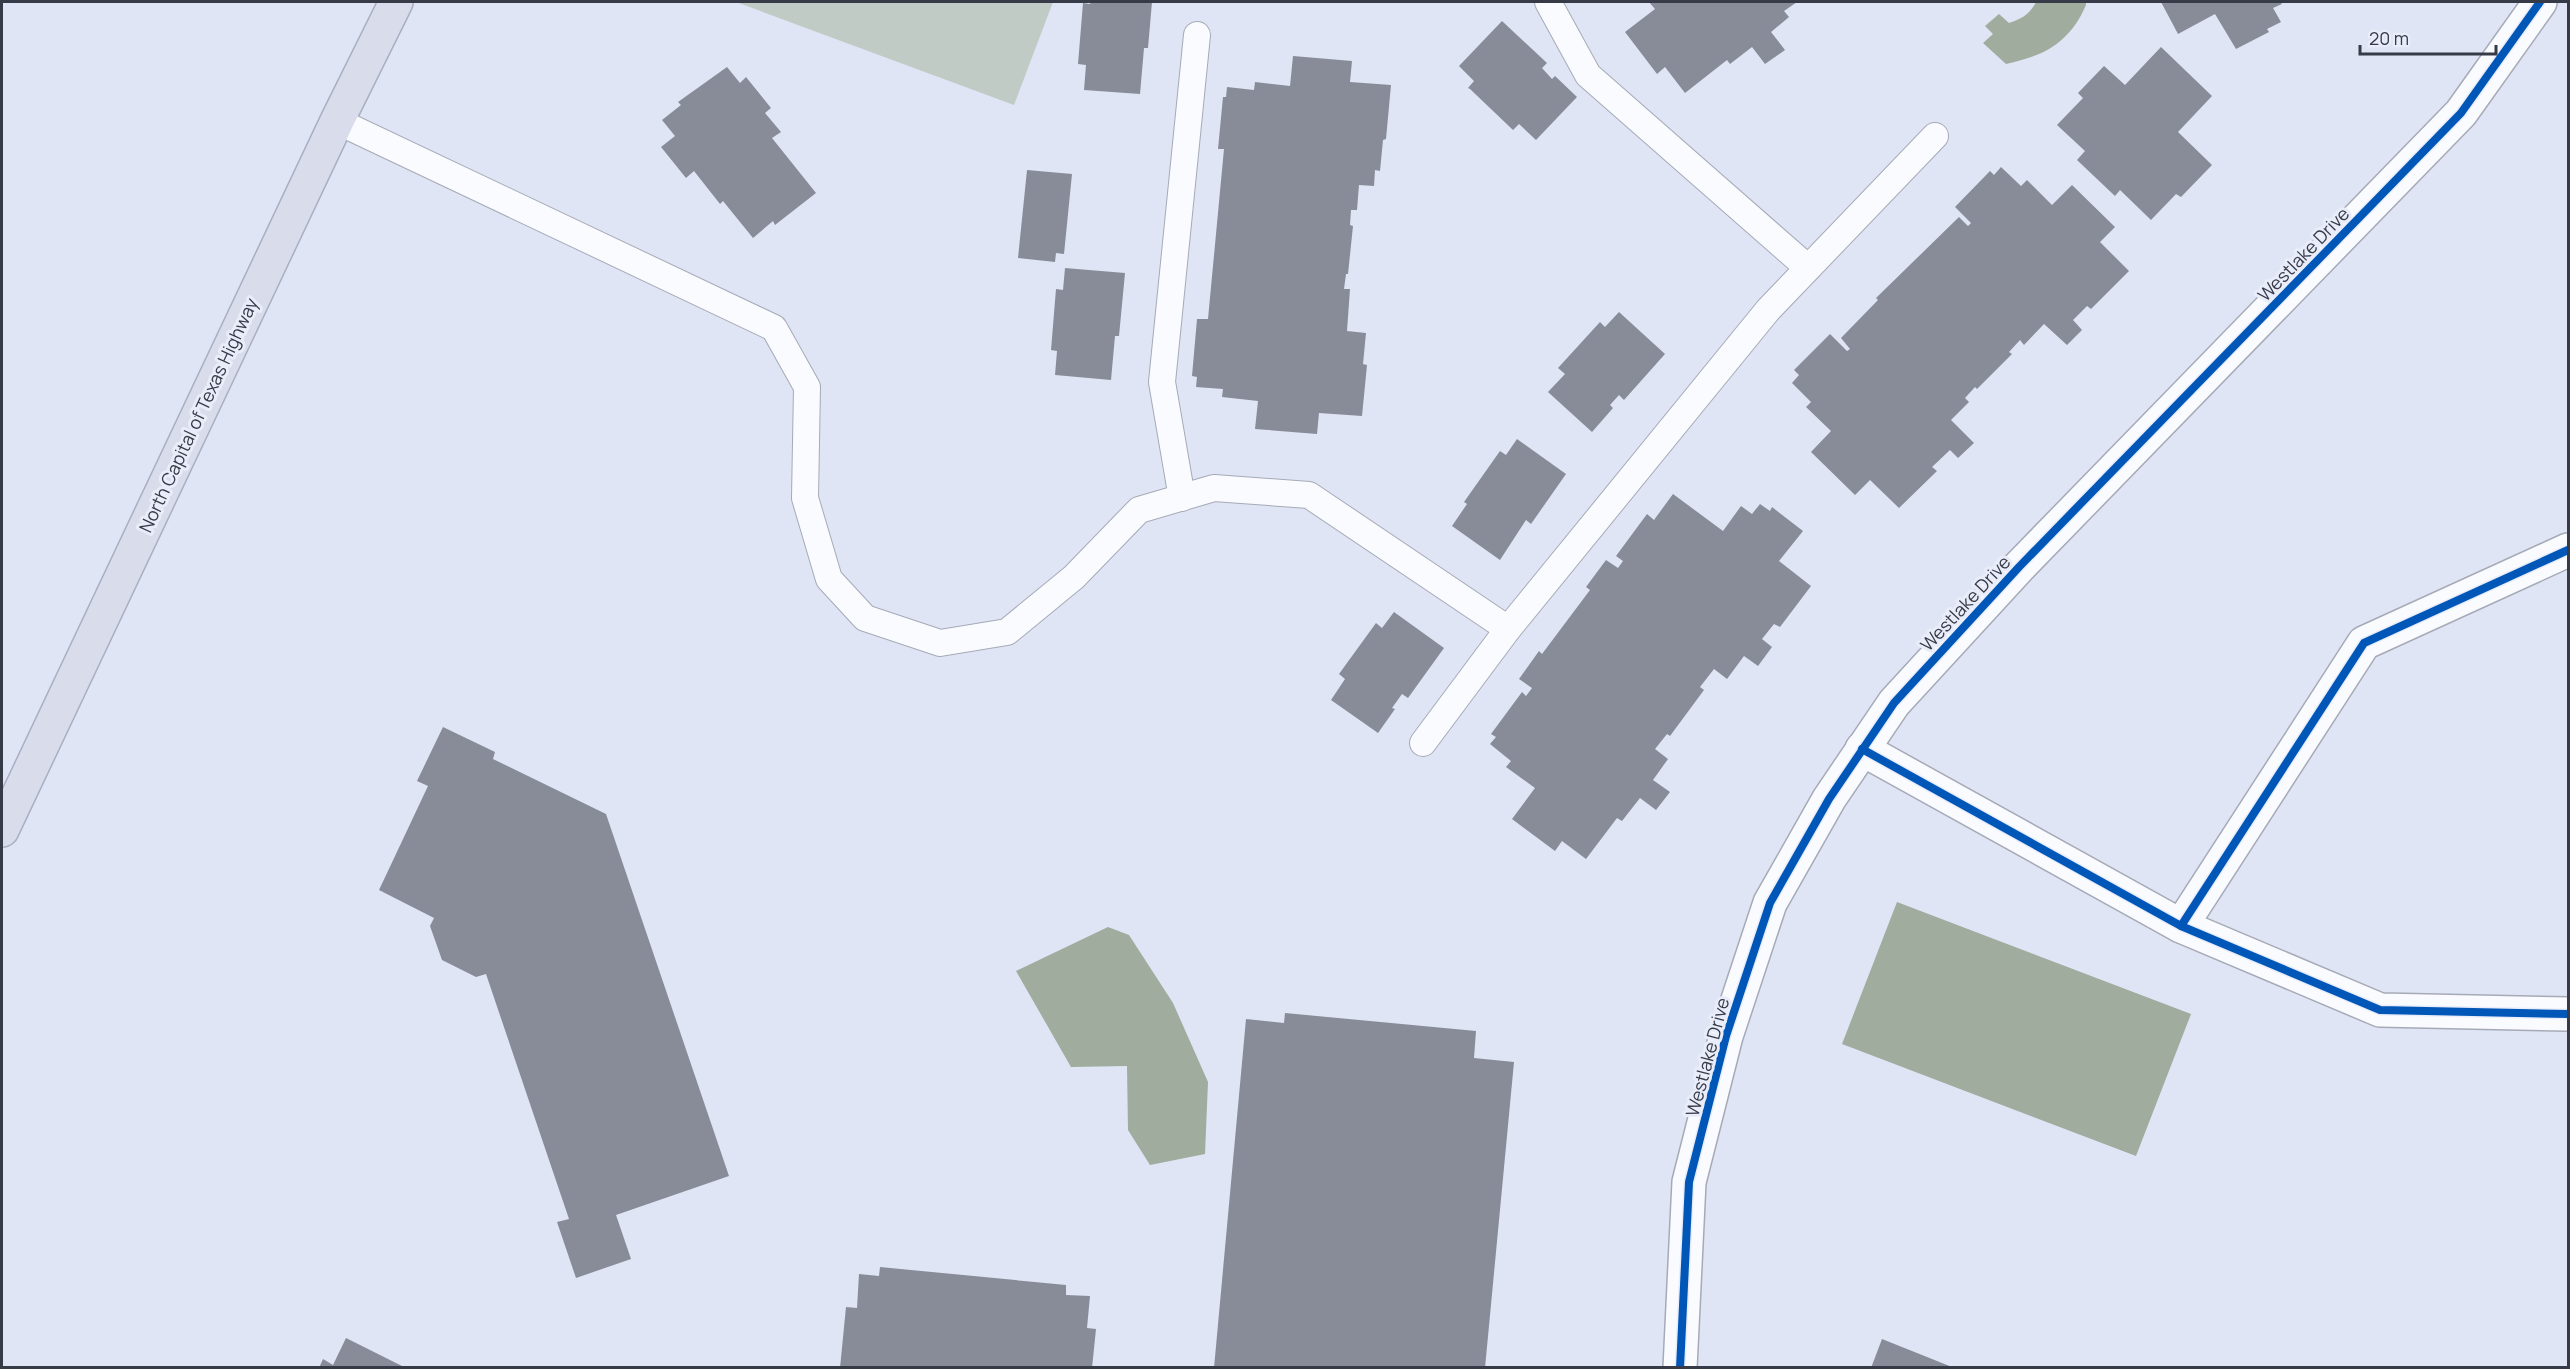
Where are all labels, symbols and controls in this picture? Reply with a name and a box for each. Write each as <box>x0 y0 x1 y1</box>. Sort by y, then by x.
scale bar <box>2360 18 2496 56</box>
text: 20 m <box>2369 26 2409 50</box>
street label: Westlake Drive <box>2252 202 2354 306</box>
street label: North Capital of Texas Highway <box>133 293 263 536</box>
street label: Westlake Drive <box>1915 550 2015 656</box>
street label: Westlake Drive <box>1680 995 1734 1119</box>

